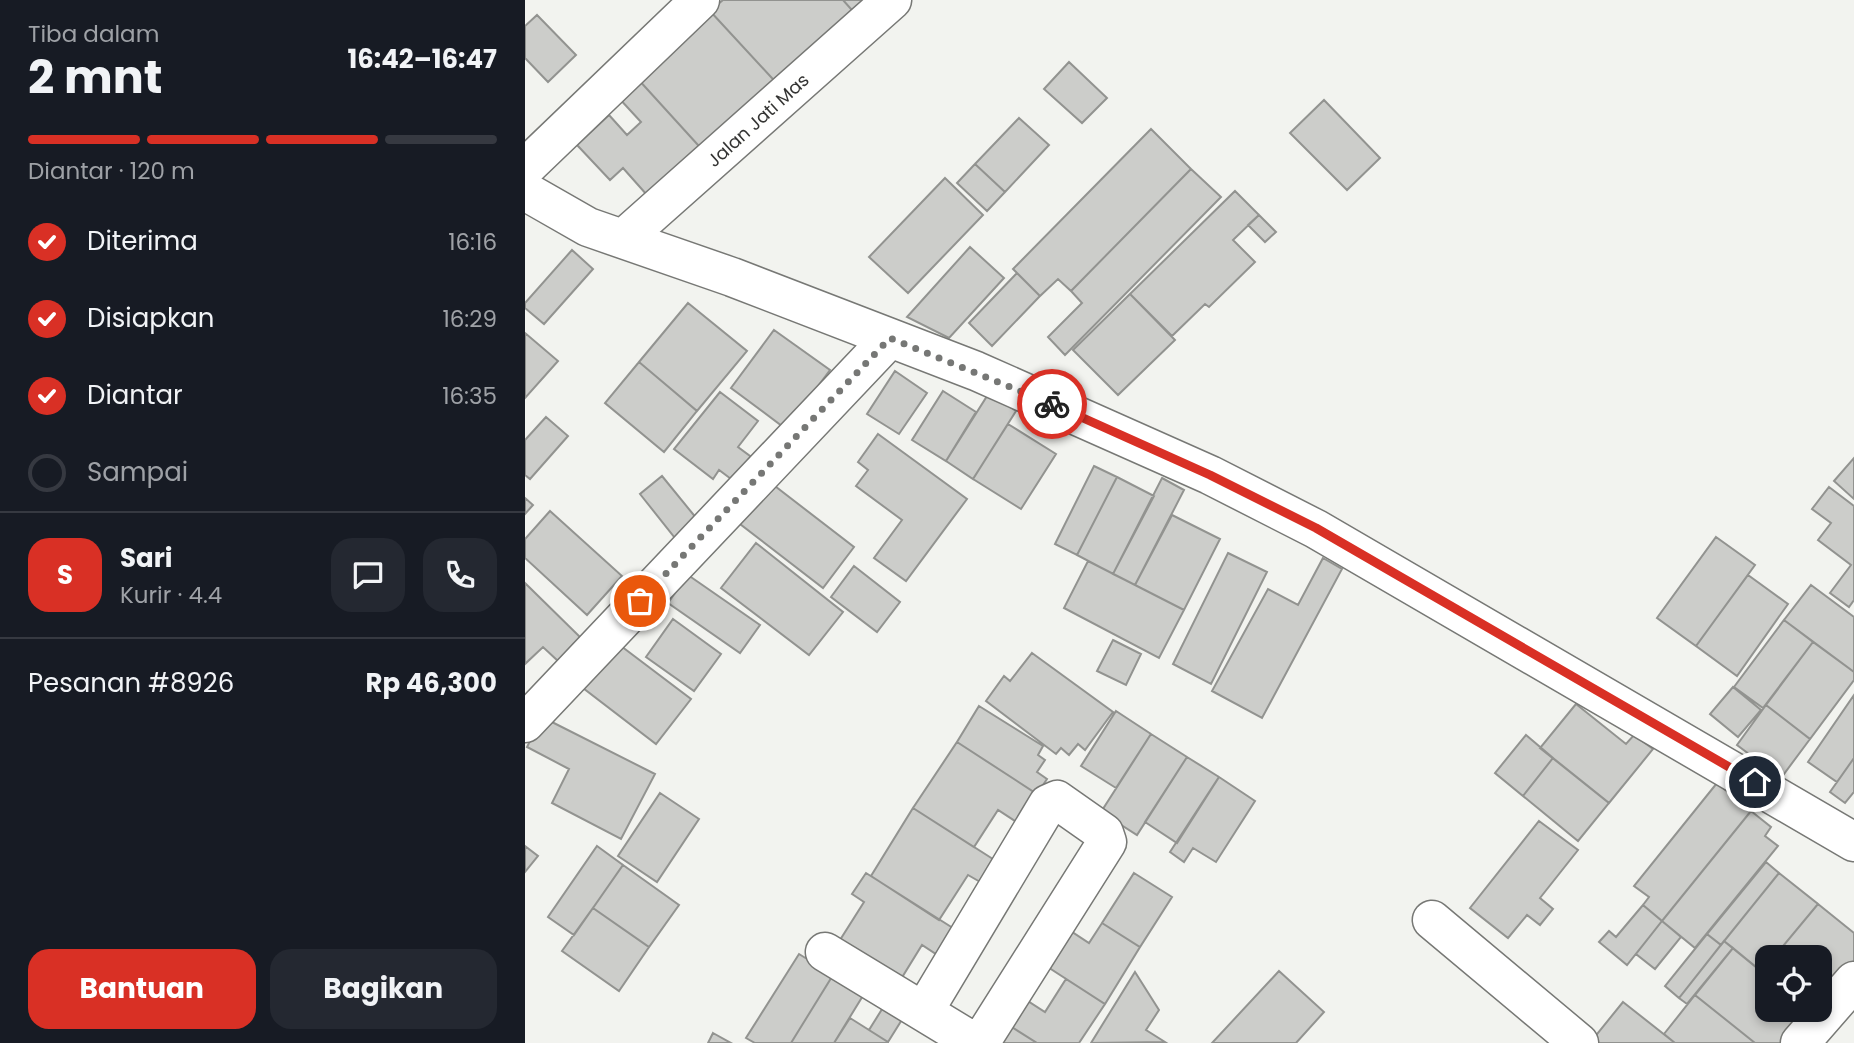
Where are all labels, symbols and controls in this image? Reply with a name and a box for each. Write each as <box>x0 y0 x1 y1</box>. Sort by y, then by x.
text: Tiba dalam <box>28 18 159 50</box>
text: 16:42–16:47 <box>348 41 497 77</box>
text: 2 mnt <box>28 45 162 109</box>
street label: Jalan Jati Mas <box>702 67 814 173</box>
text: Diantar · 120 m <box>28 155 195 187</box>
icon: check <box>28 223 66 261</box>
text: Diterima <box>87 223 198 259</box>
text: 16:16 <box>448 226 497 258</box>
icon: check <box>28 300 66 338</box>
text: Disiapkan <box>87 300 215 336</box>
text: 16:29 <box>442 303 497 335</box>
courier <box>1017 369 1087 439</box>
icon: check <box>28 377 66 415</box>
text: Diantar <box>87 377 183 413</box>
text: 16:35 <box>442 380 497 412</box>
icon: bike <box>1033 385 1071 423</box>
text: Sampai <box>87 454 188 490</box>
button: chat <box>331 538 405 612</box>
button: phone <box>423 538 497 612</box>
text: Sari <box>120 540 172 576</box>
text: S <box>57 557 73 593</box>
pin <box>610 571 670 631</box>
text: Kurir · 4.4 <box>120 579 222 611</box>
icon: bag <box>621 582 659 620</box>
text: Pesanan #8926 <box>28 665 234 701</box>
text: Rp 46,300 <box>366 665 497 701</box>
pin <box>1725 752 1785 812</box>
icon: home <box>1736 763 1774 801</box>
map controls <box>1755 945 1832 1022</box>
button: locate <box>1755 945 1832 1022</box>
button: Bantuan <box>28 949 256 1029</box>
button: Bagikan <box>270 949 497 1029</box>

